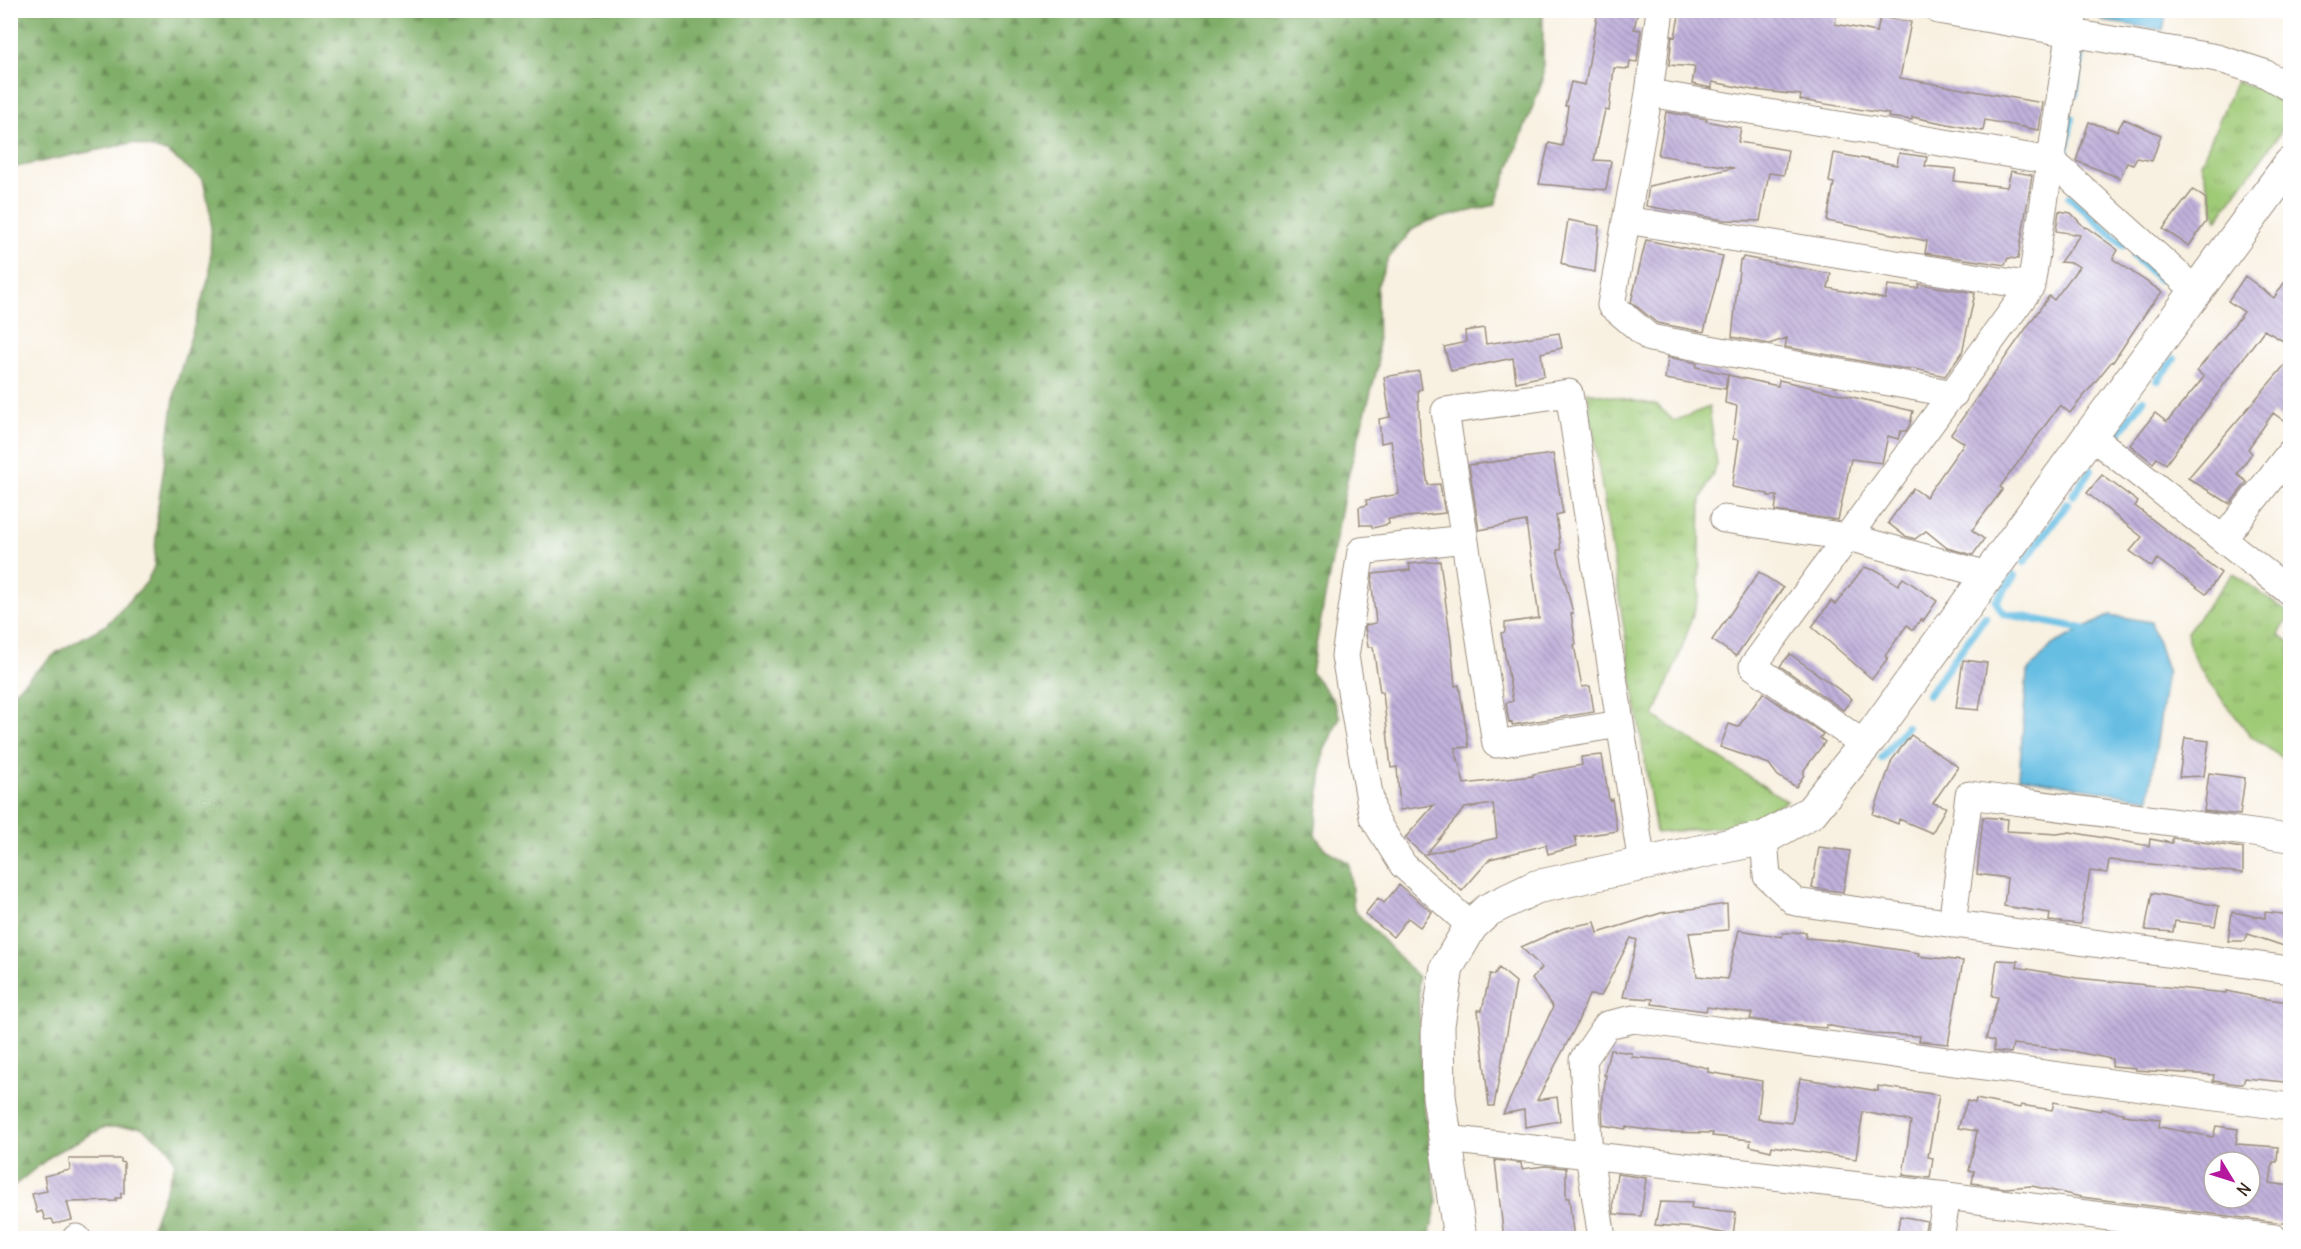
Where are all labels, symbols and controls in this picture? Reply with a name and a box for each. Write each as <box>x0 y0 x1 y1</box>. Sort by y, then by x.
north arrow <box>2202 1150 2262 1210</box>
text: N <box>2233 1179 2255 1200</box>

